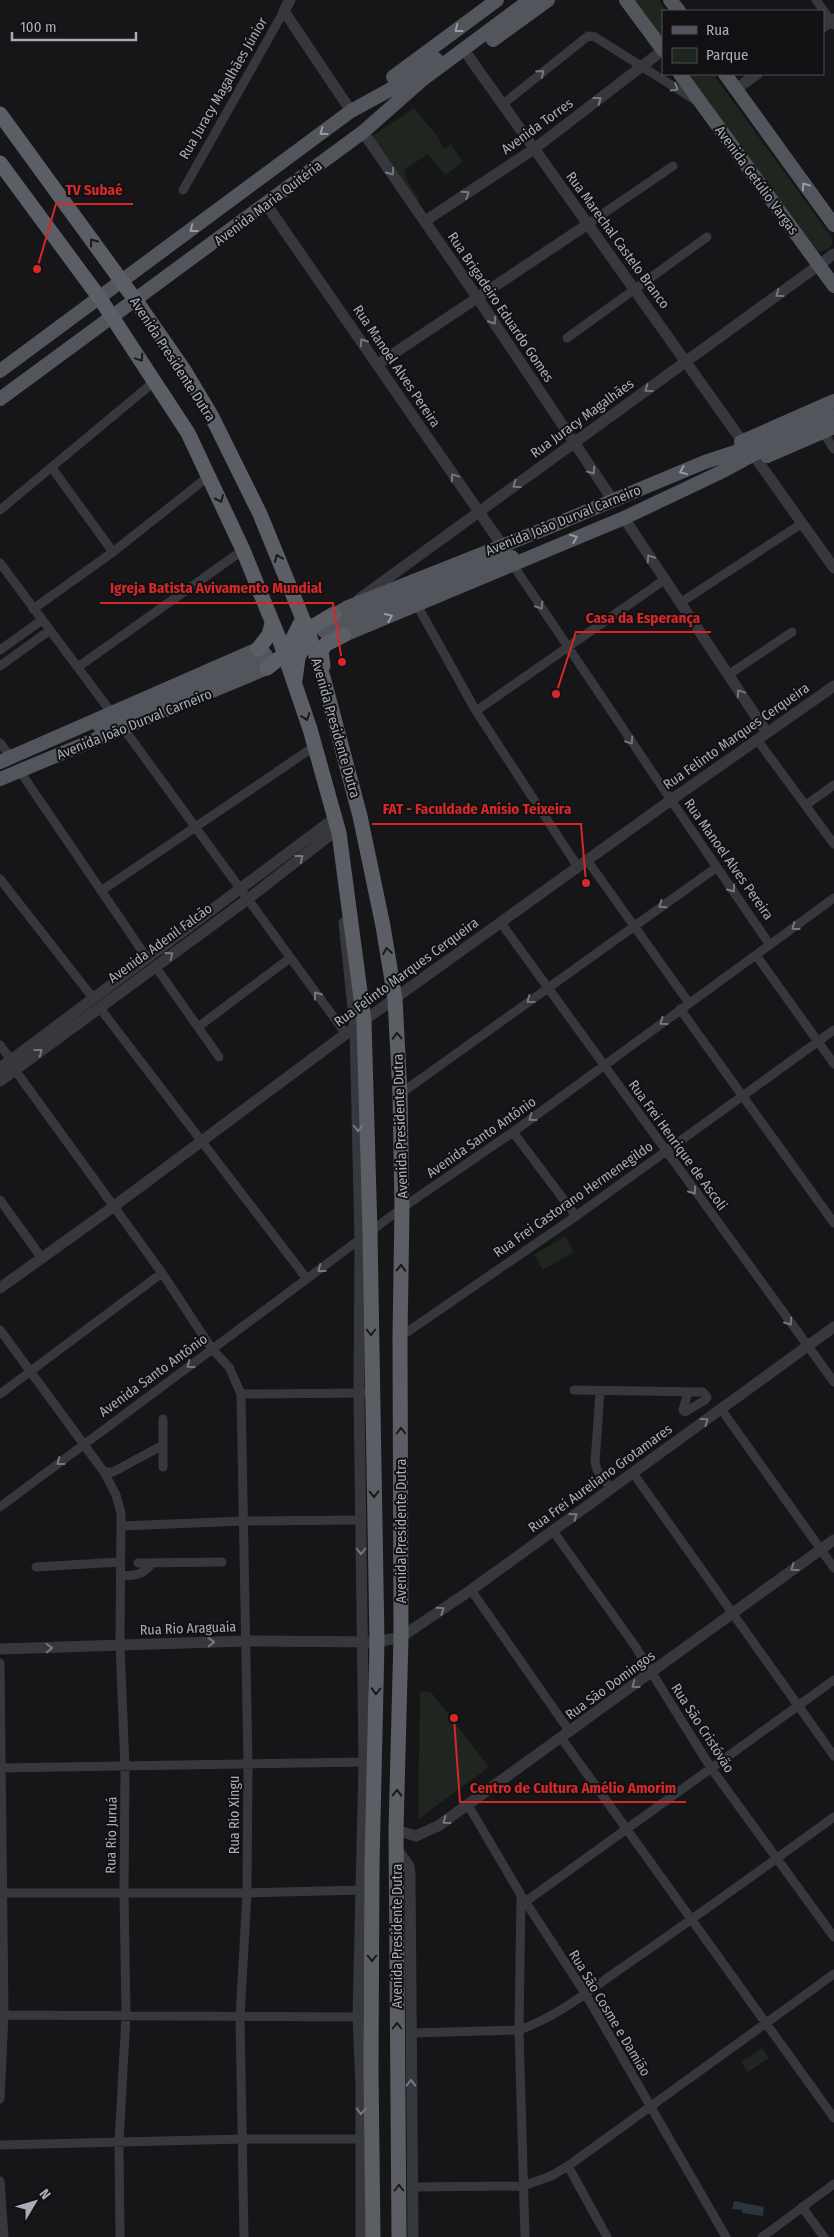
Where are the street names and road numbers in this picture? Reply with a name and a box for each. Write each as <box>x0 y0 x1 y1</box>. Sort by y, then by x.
street label: Rua Juracy Magalhães Júnior <box>176 14 271 162</box>
street label: Avenida Torres <box>498 95 576 158</box>
street label: Avenida Getúlio Vargas <box>711 122 802 238</box>
street label: Avenida Maria Quitéria <box>211 157 326 249</box>
street label: Rua Marechal Castelo Branco <box>562 169 673 312</box>
street label: Rua Brigadeiro Eduardo Gomes <box>444 229 557 385</box>
street label: Avenida Presidente Dutra <box>126 294 219 425</box>
street label: Rua Manoel Alves Pereira <box>349 302 444 431</box>
street label: Rua Juracy Magalhães <box>527 375 637 462</box>
street label: Avenida João Durval Carneiro <box>483 481 643 559</box>
street label: Avenida Presidente Dutra <box>307 656 364 800</box>
street label: Rua Felinto Marques Cerqueira <box>660 679 813 793</box>
street label: Avenida João Durval Carneiro <box>54 685 214 763</box>
street label: Rua Manoel Alves Pereira <box>680 795 777 923</box>
street label: Avenida Adenil Falcão <box>105 900 216 987</box>
street label: Rua Felinto Marques Cerqueira <box>331 914 482 1031</box>
street label: Avenida Presidente Dutra <box>389 1053 412 1199</box>
street label: Rua Frei Henrique de Ascoli <box>625 1077 730 1214</box>
street label: Avenida Santo Antônio <box>423 1093 539 1182</box>
street label: Rua Frei Castorano Hermenegildo <box>490 1138 656 1261</box>
street label: Avenida Santo Antônio <box>96 1330 211 1420</box>
street label: Rua Frei Aureliano Grotamares <box>525 1421 675 1536</box>
street label: Avenida Presidente Dutra <box>393 1459 410 1603</box>
street label: Rua Rio Araguaia <box>140 1618 237 1639</box>
street label: Rua São Domingos <box>562 1647 658 1724</box>
street label: Rua São Cristóvão <box>667 1681 738 1776</box>
street label: Rua Rio Xingu <box>226 1776 243 1854</box>
street label: Rua Rio Juruá <box>102 1796 121 1874</box>
street label: Avenida Presidente Dutra <box>389 1864 406 2008</box>
street label: Rua São Cosme e Damião <box>565 1947 654 2079</box>

